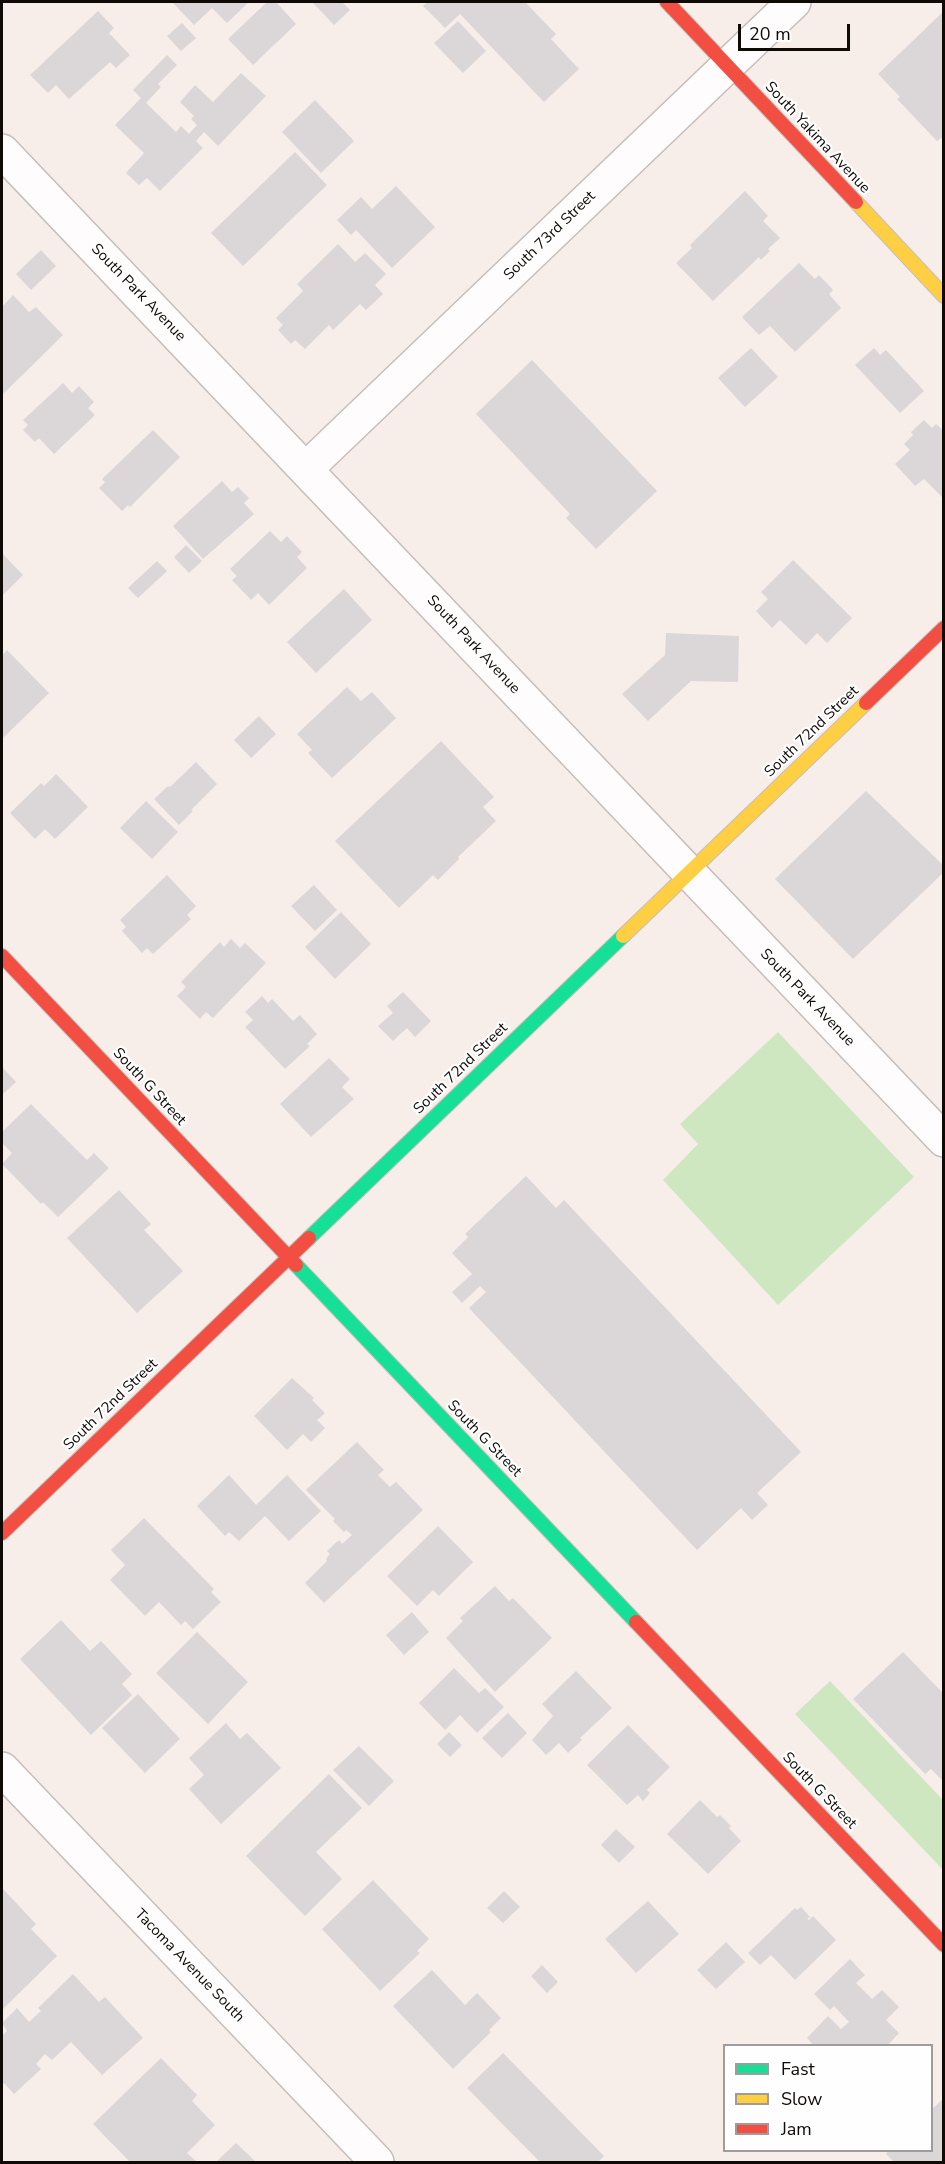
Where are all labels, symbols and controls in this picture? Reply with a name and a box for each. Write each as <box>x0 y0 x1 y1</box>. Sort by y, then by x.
scale bar <box>741 12 854 50</box>
text: 20 m <box>749 22 791 46</box>
street label: South Yakima Avenue <box>761 78 873 198</box>
street label: South 73rd Street <box>500 188 600 284</box>
street label: South Park Avenue <box>87 241 189 345</box>
street label: South Park Avenue <box>423 592 523 698</box>
street label: South 72nd Street <box>761 683 863 781</box>
street label: South Park Avenue <box>756 946 858 1050</box>
street label: South 72nd Street <box>410 1020 512 1118</box>
street label: South G Street <box>109 1045 189 1129</box>
street label: South 72nd Street <box>60 1356 162 1454</box>
street label: South G Street <box>443 1397 525 1481</box>
street label: South G Street <box>778 1749 860 1833</box>
street label: Tacoma Avenue South <box>130 1906 248 2026</box>
legend <box>723 2044 933 2152</box>
text: Fast <box>781 2057 815 2081</box>
text: Slow <box>781 2087 822 2111</box>
text: Jam <box>781 2117 812 2141</box>

